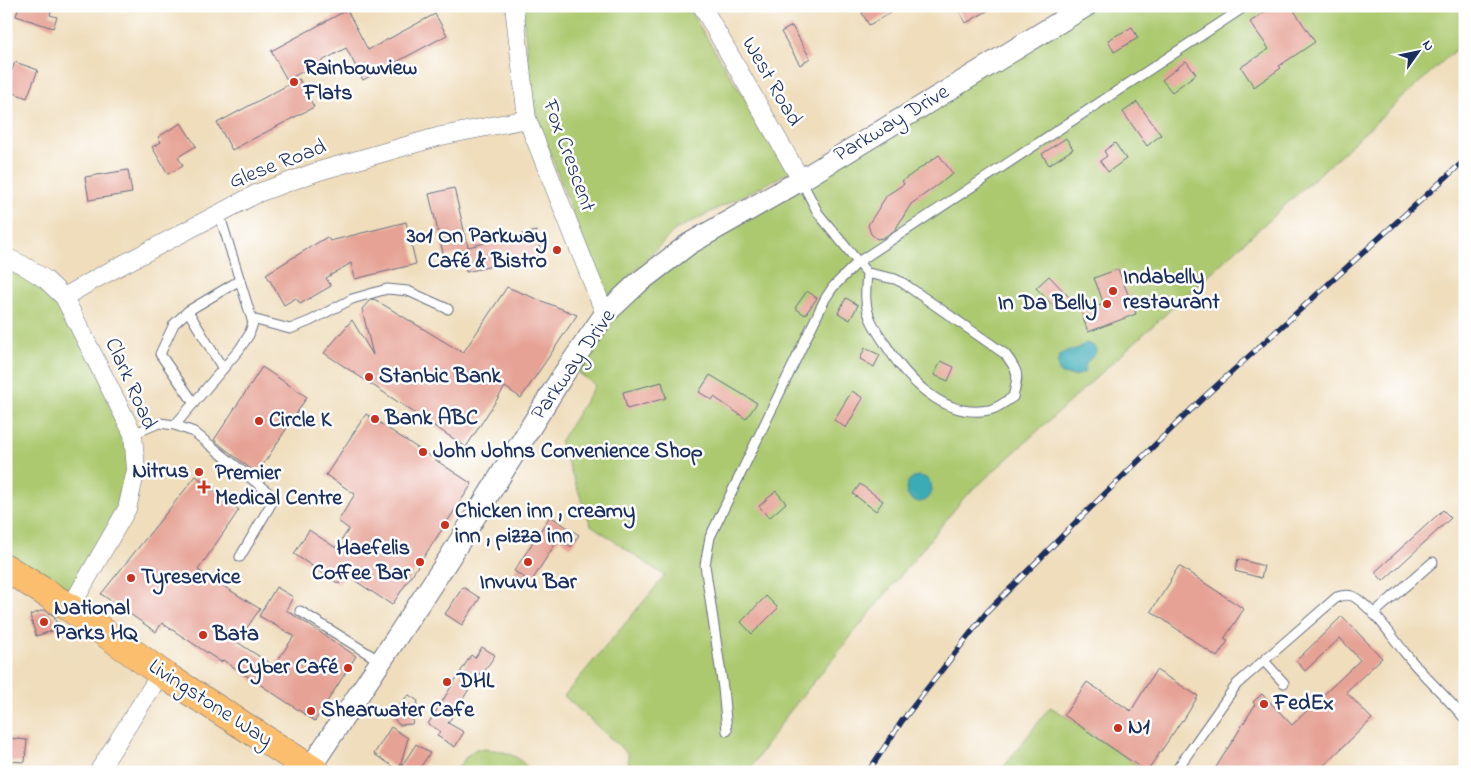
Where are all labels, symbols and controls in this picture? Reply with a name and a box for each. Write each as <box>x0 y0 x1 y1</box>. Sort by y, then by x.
north arrow <box>1394 28 1444 78</box>
street label: West Road <box>732 31 810 133</box>
text: N <box>1416 36 1439 55</box>
place label: Rainbowview Flats <box>303 53 417 110</box>
marker: Rainbowview Flats <box>288 76 300 88</box>
street label: Parkway Drive <box>828 77 956 172</box>
street label: Fox Crescent <box>533 95 603 217</box>
street label: Glese Road <box>225 132 331 198</box>
place label: 301 On Parkway Café & Bistro <box>406 221 547 278</box>
marker: 301 On Parkway Café & Bistro <box>551 244 563 256</box>
place label: Indabelly restaurant <box>1123 262 1220 319</box>
marker: Indabelly restaurant <box>1107 285 1119 297</box>
place label: In Da Belly <box>998 288 1097 321</box>
marker: In Da Belly <box>1101 298 1113 310</box>
street label: Parkway Drive <box>524 303 625 428</box>
street label: Clark Road <box>96 333 164 435</box>
place label: Stanbic Bank <box>379 361 503 393</box>
marker: Stanbic Bank <box>363 371 375 383</box>
place label: Bank ABC <box>384 403 478 435</box>
place label: Circle K <box>269 405 333 437</box>
marker: Bank ABC <box>369 413 381 425</box>
marker: Circle K <box>253 415 265 427</box>
place label: John Johns Convenience Shop <box>433 436 703 468</box>
marker: John Johns Convenience Shop <box>417 446 429 458</box>
place label: Nitrus <box>132 456 189 488</box>
place label: Premier Medical Centre <box>215 458 343 515</box>
marker: Nitrus <box>193 466 205 478</box>
marker: Premier Medical Centre <box>197 480 211 494</box>
place label: Chicken inn , creamy inn , pizza inn <box>455 496 635 553</box>
marker: Chicken inn , creamy inn , pizza inn <box>439 519 451 531</box>
place label: Haefelis Coffee Bar <box>312 533 411 590</box>
marker: Haefelis Coffee Bar <box>414 556 426 568</box>
marker: Invuvu Bar <box>522 556 534 568</box>
place label: Tyreservice <box>141 562 242 595</box>
place label: Invuvu Bar <box>479 567 578 599</box>
marker: Tyreservice <box>125 572 137 584</box>
place label: National Parks HQ <box>54 593 138 650</box>
marker: National Parks HQ <box>38 616 50 628</box>
place label: Bata <box>212 619 259 651</box>
marker: Bata <box>197 629 209 641</box>
street label: Livingstone Way <box>141 652 279 757</box>
place label: Cyber Café <box>237 652 339 685</box>
marker: Cyber Café <box>342 662 354 674</box>
place label: DHL <box>456 666 495 698</box>
marker: DHL <box>441 676 453 688</box>
place label: FedEx <box>1273 688 1334 720</box>
place label: Shearwater Cafe <box>321 695 475 727</box>
marker: FedEx <box>1258 698 1270 710</box>
marker: Shearwater Cafe <box>305 705 317 717</box>
place label: N1 <box>1128 712 1150 744</box>
marker: N1 <box>1112 722 1124 734</box>

